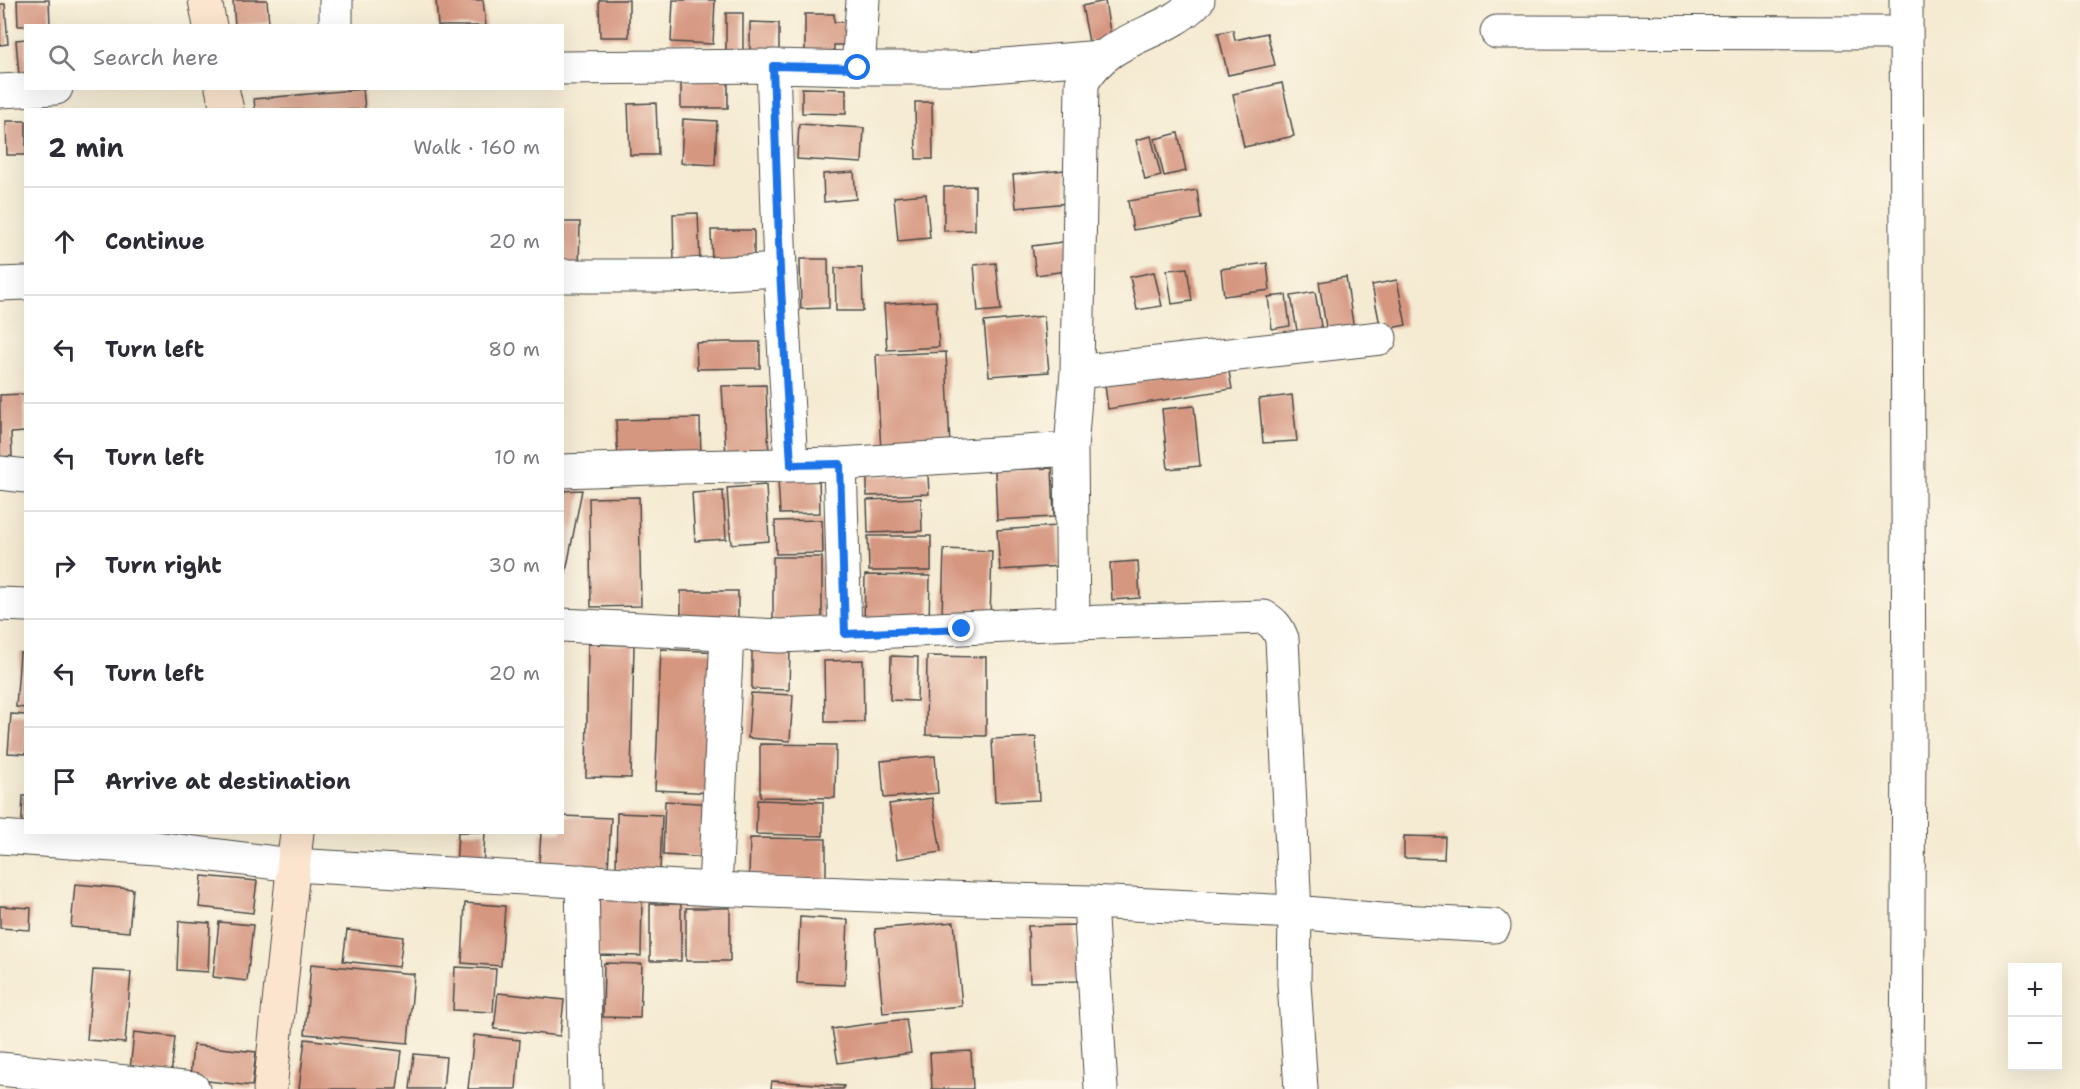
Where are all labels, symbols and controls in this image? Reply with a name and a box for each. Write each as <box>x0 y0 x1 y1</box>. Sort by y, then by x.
search box <box>24 24 564 90</box>
icon: search <box>45 41 78 74</box>
text: Search here <box>93 43 219 72</box>
route start <box>844 54 870 80</box>
text: 2 min <box>48 130 124 165</box>
text: Walk · 160 m <box>413 134 540 160</box>
icon: ahead <box>48 225 81 258</box>
text: Continue <box>105 227 205 256</box>
text: 20 m <box>489 228 540 254</box>
icon: left <box>48 333 81 366</box>
text: Turn left <box>105 335 204 364</box>
text: 80 m <box>488 336 540 362</box>
icon: left <box>48 441 81 474</box>
text: Turn left <box>105 443 204 472</box>
text: 10 m <box>494 444 540 470</box>
icon: right <box>48 549 81 582</box>
text: Turn right <box>105 551 222 580</box>
text: 30 m <box>488 552 540 578</box>
route end <box>948 615 974 641</box>
icon: left <box>48 657 81 690</box>
text: Turn left <box>105 659 204 688</box>
text: 20 m <box>489 660 540 686</box>
icon: arrive <box>48 765 81 798</box>
text: Arrive at destination <box>105 767 351 796</box>
map controls <box>2008 963 2062 1071</box>
button: + <box>2008 963 2062 1017</box>
button: − <box>2008 1017 2062 1071</box>

